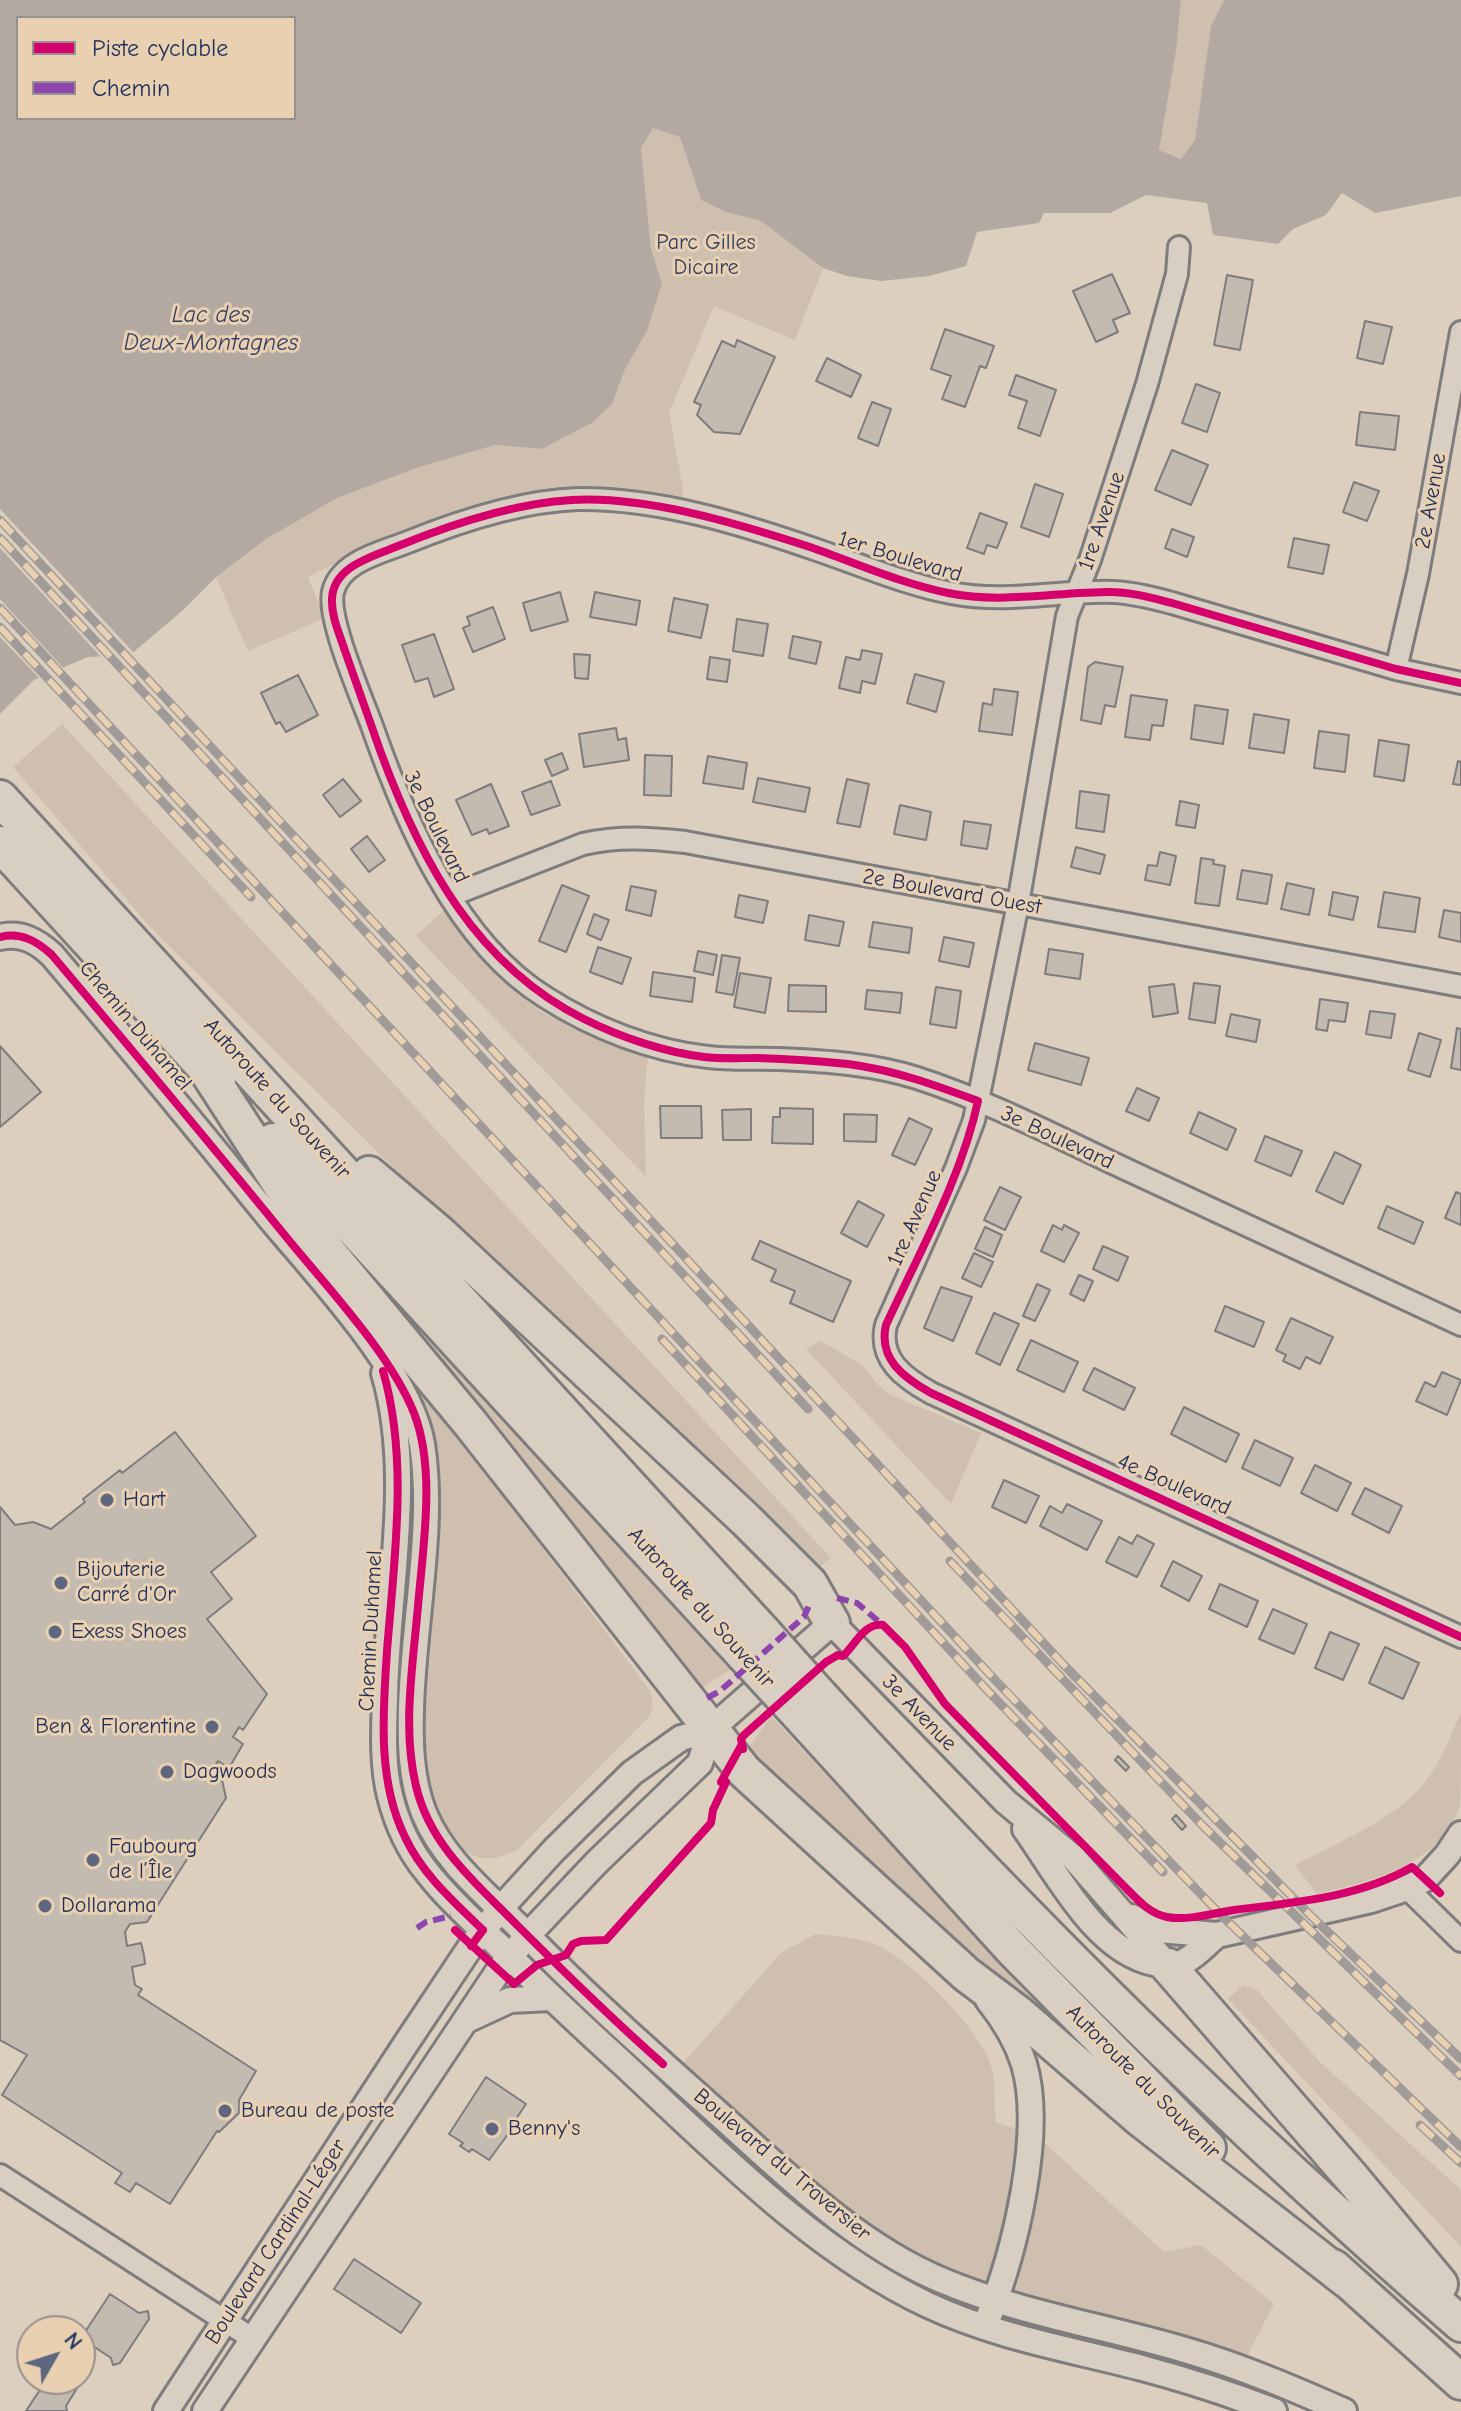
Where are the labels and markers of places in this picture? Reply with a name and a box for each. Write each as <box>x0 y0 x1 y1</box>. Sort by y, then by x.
place label: Hart <box>123 1487 165 1513</box>
marker: Hart <box>98 1491 116 1509</box>
place label: Bijouterie Carré d'Or <box>77 1557 176 1608</box>
marker: Bijouterie Carré d'Or <box>52 1574 70 1592</box>
place label: Exess Shoes <box>71 1619 187 1645</box>
marker: Exess Shoes <box>46 1623 64 1641</box>
place label: Ben & Florentine <box>35 1714 196 1740</box>
marker: Ben & Florentine <box>203 1718 221 1736</box>
place label: Dagwoods <box>183 1759 277 1785</box>
marker: Dagwoods <box>158 1763 176 1781</box>
place label: Faubourg de l’Île <box>109 1834 197 1886</box>
marker: Faubourg de l’Île <box>84 1851 102 1869</box>
place label: Dollarama <box>61 1893 157 1919</box>
marker: Dollarama <box>36 1897 54 1915</box>
place label: Bureau de poste <box>241 2098 394 2124</box>
marker: Bureau de poste <box>216 2102 234 2120</box>
place label: Benny's <box>508 2116 580 2142</box>
marker: Benny's <box>483 2120 501 2138</box>

